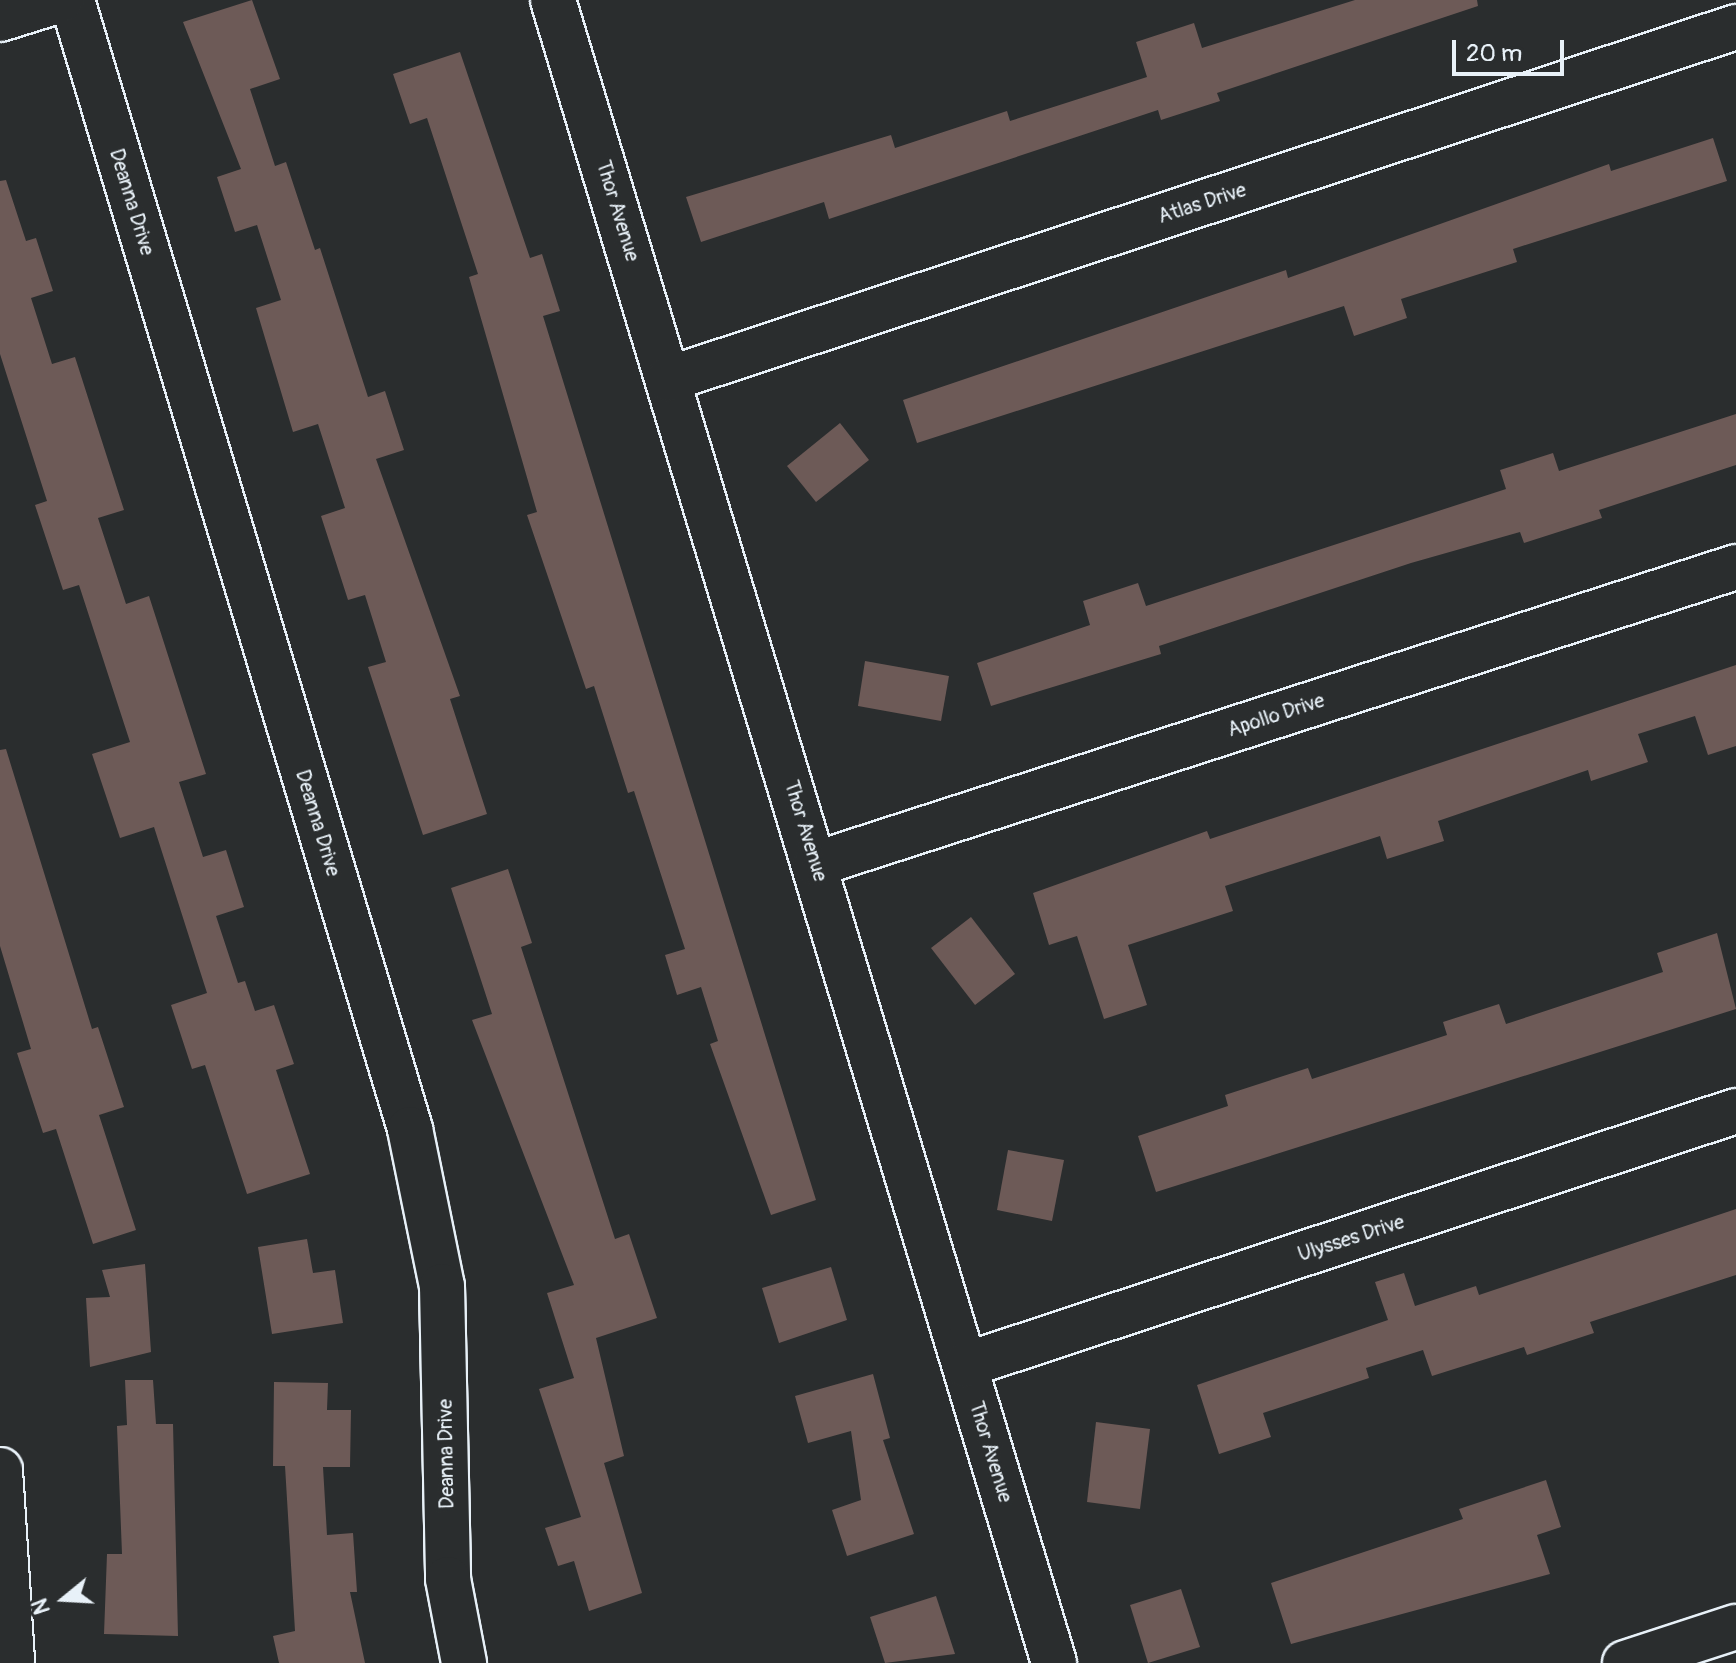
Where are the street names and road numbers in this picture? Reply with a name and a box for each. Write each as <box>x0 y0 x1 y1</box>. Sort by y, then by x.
street label: Deanna Drive <box>104 146 160 258</box>
street label: Thor Avenue <box>591 158 645 264</box>
street label: Atlas Drive <box>1155 178 1249 228</box>
street label: Apollo Drive <box>1225 688 1327 742</box>
street label: Deanna Drive <box>290 767 346 879</box>
street label: Thor Avenue <box>779 778 833 884</box>
street label: Ulysses Drive <box>1295 1210 1407 1266</box>
street label: Deanna Drive <box>433 1399 459 1509</box>
street label: Thor Avenue <box>964 1399 1018 1505</box>

